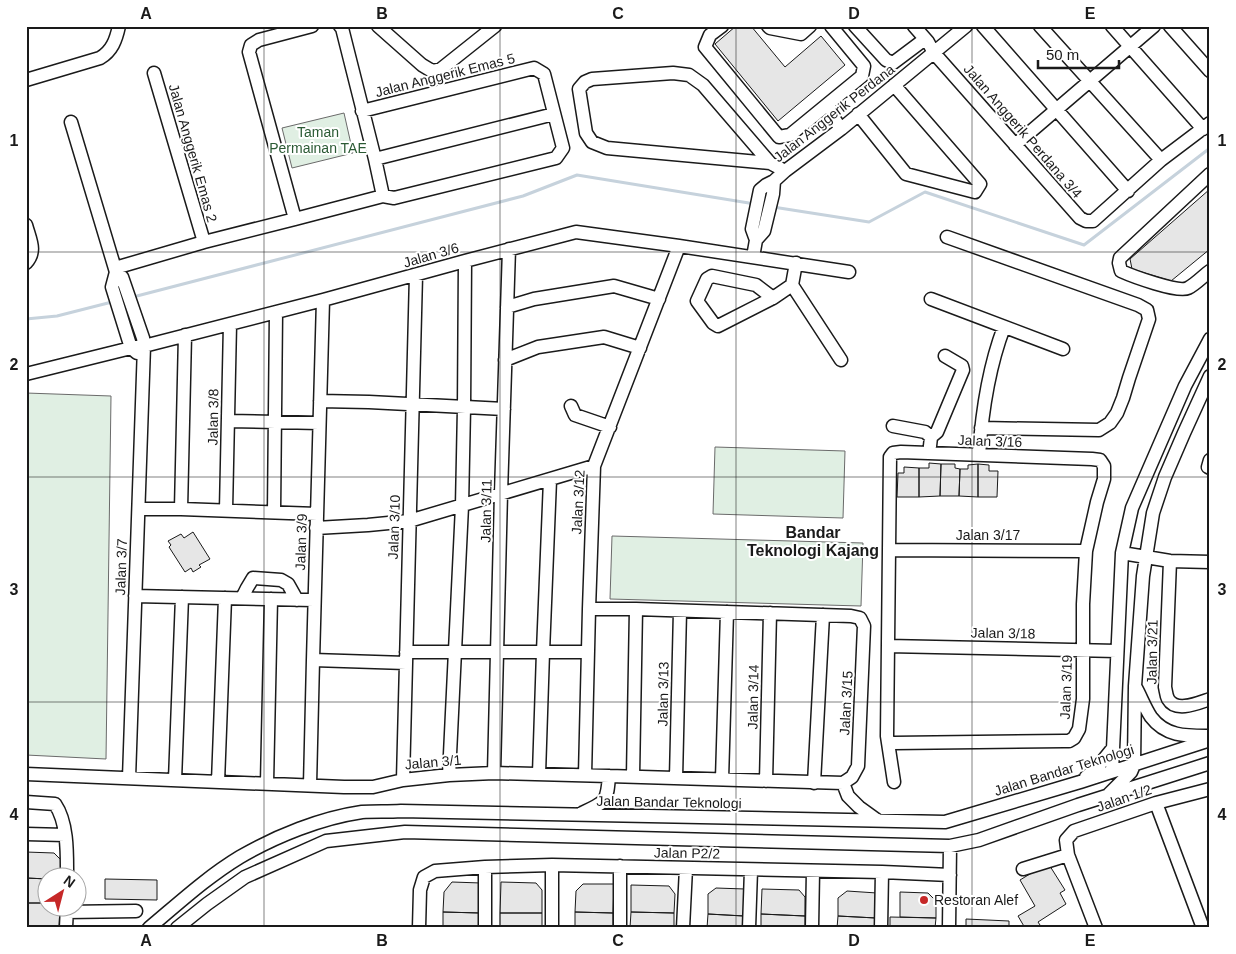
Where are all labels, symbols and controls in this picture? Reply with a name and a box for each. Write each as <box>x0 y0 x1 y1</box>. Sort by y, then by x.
text: A <box>140 5 152 22</box>
text: B <box>376 5 388 22</box>
text: C <box>612 5 624 22</box>
text: D <box>848 5 860 22</box>
text: E <box>1085 5 1096 22</box>
scale bar <box>1038 38 1120 70</box>
text: 50 m <box>1046 46 1079 63</box>
street label: Jalan Anggerik Emas 5 <box>374 50 517 100</box>
street label: Jalan Anggerik Perdana <box>770 61 898 165</box>
street label: Jalan Anggerik Perdana 3/4 <box>961 61 1086 201</box>
street label: Jalan Anggerik Emas 2 <box>166 82 220 224</box>
park label: Taman Permainan TAE <box>269 124 367 156</box>
text: 1 <box>10 132 19 149</box>
text: 1 <box>1218 132 1227 149</box>
street label: Jalan 3/6 <box>401 239 461 271</box>
text: 2 <box>10 356 19 373</box>
text: 2 <box>1218 356 1227 373</box>
street label: Jalan 3/8 <box>205 388 221 446</box>
street label: Jalan 3/16 <box>957 432 1023 450</box>
street label: Jalan 3/12 <box>568 469 588 535</box>
street label: Jalan 3/11 <box>477 479 495 543</box>
street label: Jalan 3/10 <box>385 494 403 560</box>
street label: Jalan 3/9 <box>292 513 310 571</box>
district label: Bandar Teknologi Kajang <box>747 524 879 559</box>
street label: Jalan 3/17 <box>956 527 1021 543</box>
street label: Jalan 3/7 <box>112 538 130 596</box>
text: 3 <box>10 581 19 598</box>
text: 3 <box>1218 581 1227 598</box>
street label: Jalan 3/21 <box>1143 619 1161 684</box>
street label: Jalan 3/18 <box>971 624 1036 642</box>
street label: Jalan 3/19 <box>1057 654 1075 720</box>
street label: Jalan 3/13 <box>654 661 672 726</box>
street label: Jalan 3/14 <box>744 664 762 729</box>
street label: Jalan 3/15 <box>836 670 856 736</box>
street label: Jalan Bandar Teknologi <box>992 741 1136 799</box>
street label: Jalan 3/1 <box>404 752 462 772</box>
street label: Jalan 1/2 <box>1095 781 1154 815</box>
street label: Jalan Bandar Teknologi <box>596 793 742 811</box>
text: 4 <box>10 806 19 823</box>
text: 4 <box>1218 806 1227 823</box>
street label: Jalan P2/2 <box>654 844 720 862</box>
north arrow <box>38 866 88 916</box>
text: N <box>61 872 78 891</box>
place label: Restoran Alef <box>934 892 1018 908</box>
marker: Restoran Alef <box>918 894 930 906</box>
text: A <box>140 932 152 949</box>
text: B <box>376 932 388 949</box>
text: C <box>612 932 624 949</box>
text: D <box>848 932 860 949</box>
text: E <box>1085 932 1096 949</box>

